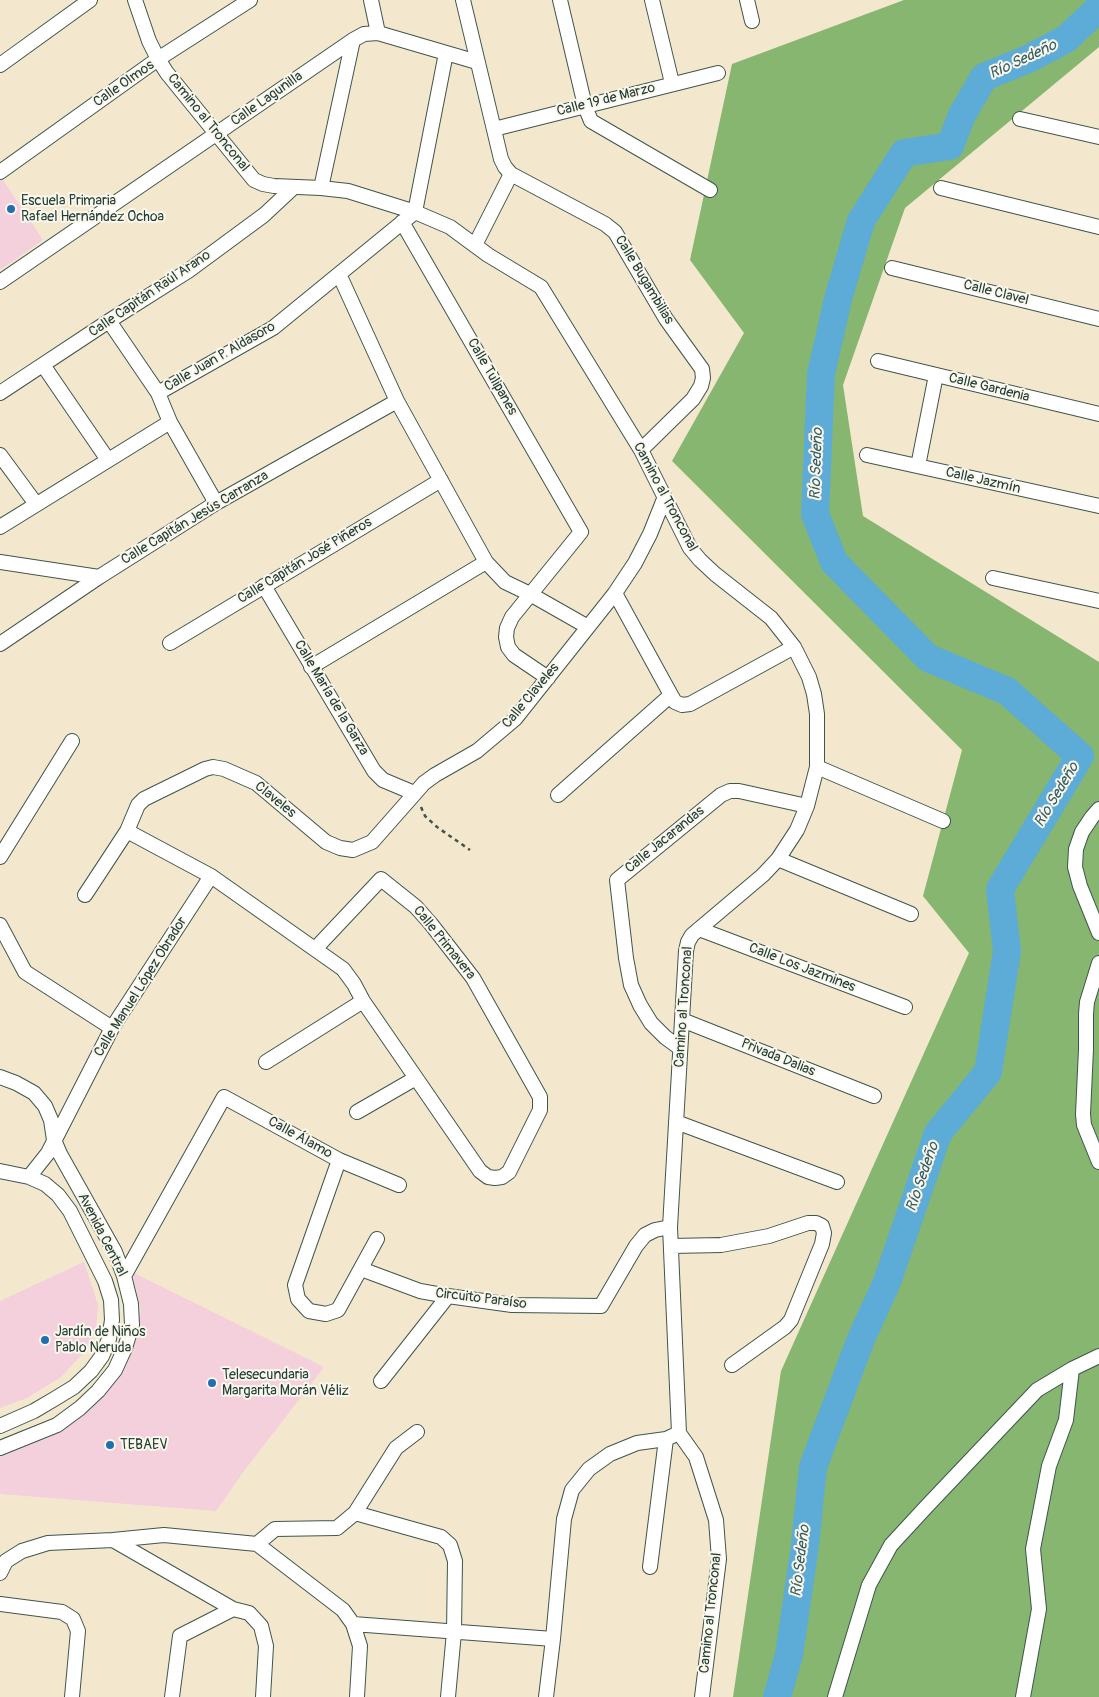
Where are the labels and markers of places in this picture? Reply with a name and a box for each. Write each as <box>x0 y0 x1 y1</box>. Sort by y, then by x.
place label: Escuela Primaria Rafael Hernández Ochoa <box>21 193 164 226</box>
marker: Escuela Primaria Rafael Hernández Ochoa <box>5 203 17 215</box>
place label: Jardín de Niños Pablo Neruda <box>55 1324 145 1356</box>
marker: Jardín de Niños Pablo Neruda <box>39 1334 51 1346</box>
place label: Telesecundaria Margarita Morán Véliz <box>222 1367 349 1400</box>
marker: Telesecundaria Margarita Morán Véliz <box>206 1377 218 1389</box>
place label: TEBAEV <box>120 1437 168 1453</box>
marker: TEBAEV <box>104 1439 116 1451</box>

